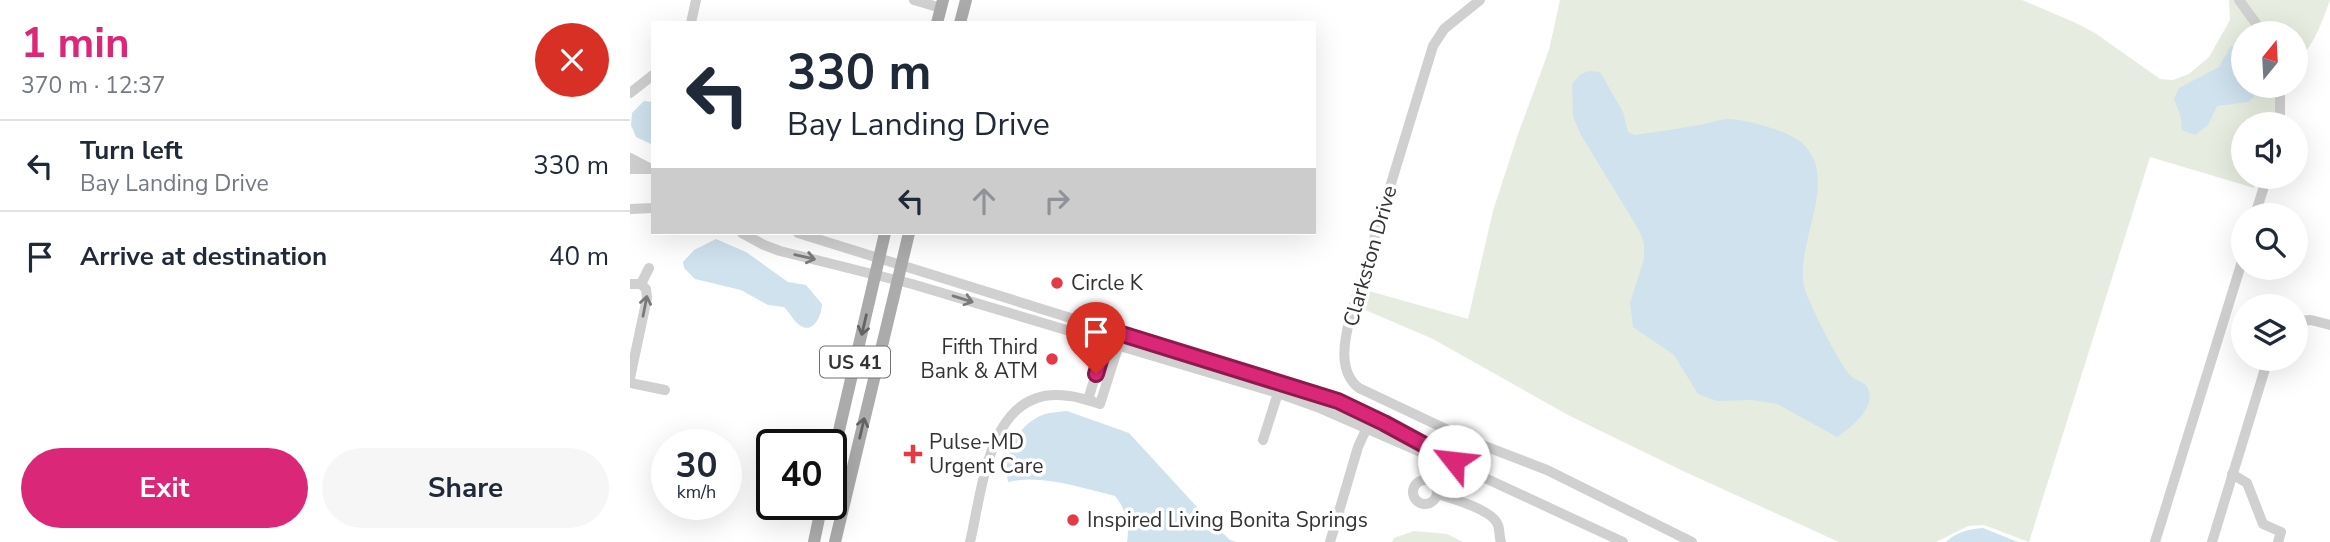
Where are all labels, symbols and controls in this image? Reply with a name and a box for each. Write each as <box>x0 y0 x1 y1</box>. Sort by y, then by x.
text: 1 min <box>21 15 130 72</box>
north arrow <box>2231 21 2308 98</box>
map controls <box>2231 21 2308 371</box>
button: close <box>535 23 609 97</box>
text: 330 m <box>787 39 931 106</box>
icon: left <box>672 49 763 140</box>
text: 370 m · 12:37 <box>21 70 166 101</box>
text: Bay Landing Drive <box>787 103 1050 146</box>
button: sound <box>2231 112 2308 189</box>
text: Turn left <box>80 133 183 168</box>
icon: left <box>21 147 59 185</box>
text: 330 m <box>533 148 609 183</box>
text: Bay Landing Drive <box>80 168 269 199</box>
icon: left <box>892 182 930 220</box>
icon: ahead <box>965 182 1003 220</box>
icon: right <box>1038 182 1076 220</box>
street label: Clarkston Drive <box>1337 182 1403 330</box>
button: search <box>2231 203 2308 280</box>
icon: arrive <box>21 238 59 276</box>
text: Arrive at destination <box>80 239 327 274</box>
text: 40 m <box>549 239 609 274</box>
one-way arrow <box>793 251 816 264</box>
place label: Circle K <box>1071 269 1144 297</box>
marker: Circle K <box>1049 275 1065 291</box>
one-way arrow <box>952 294 974 307</box>
button: layers <box>2231 294 2308 371</box>
one-way arrow <box>639 295 652 318</box>
pin <box>1066 302 1126 374</box>
one-way arrow <box>856 313 870 336</box>
icon: arrive <box>1077 313 1115 351</box>
place label: Fifth Third Bank & ATM <box>921 333 1038 385</box>
road number: US 41 <box>820 346 890 378</box>
marker: Fifth Third Bank & ATM <box>1044 351 1060 367</box>
one-way arrow <box>856 417 869 440</box>
position arrow <box>1417 424 1491 498</box>
place label: Pulse-MD Urgent Care <box>929 428 1043 480</box>
speed limit sign: 40 <box>756 429 847 520</box>
text: 30 <box>675 442 718 489</box>
marker: Pulse-MD Urgent Care <box>903 444 923 464</box>
button: Exit <box>21 448 308 528</box>
button: Share <box>322 448 609 528</box>
text: km/h <box>677 480 716 504</box>
place label: Inspired Living Bonita Springs <box>1087 506 1368 534</box>
marker: Inspired Living Bonita Springs <box>1065 512 1081 528</box>

